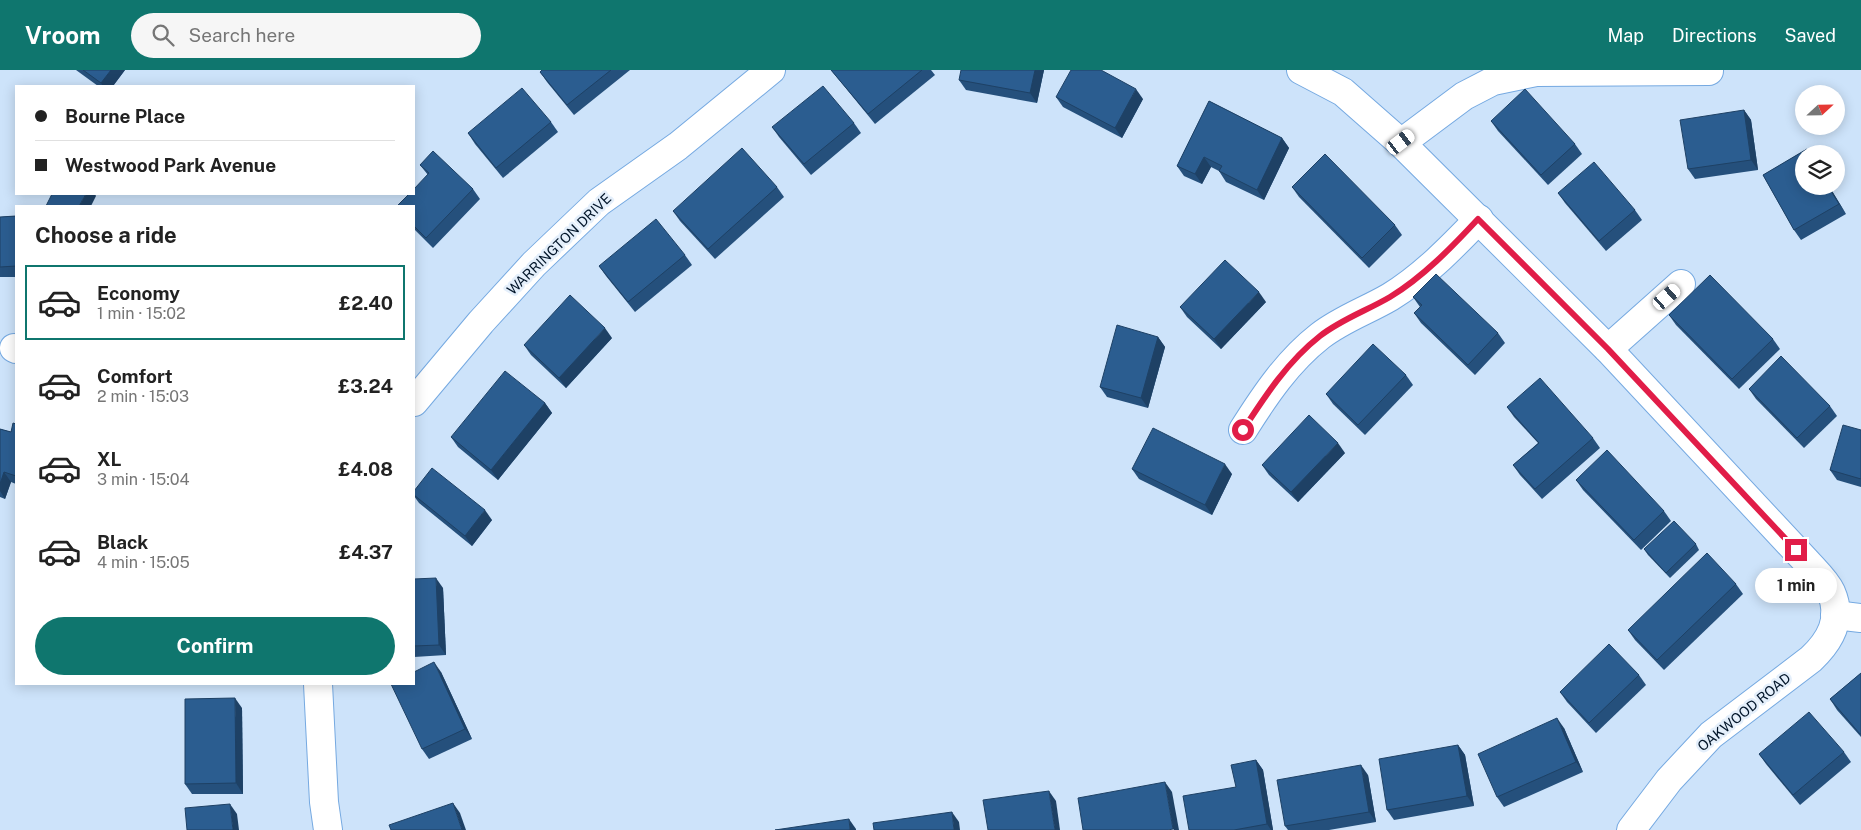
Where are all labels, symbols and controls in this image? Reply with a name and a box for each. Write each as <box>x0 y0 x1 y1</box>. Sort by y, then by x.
search box <box>131 13 481 58</box>
text: Vroom <box>25 21 101 49</box>
icon: search <box>149 21 177 49</box>
text: Search here <box>189 24 295 46</box>
text: Map <box>1607 25 1644 46</box>
text: Directions <box>1672 25 1757 46</box>
text: Saved <box>1785 25 1836 46</box>
north arrow <box>1795 85 1845 135</box>
map controls <box>1795 85 1845 195</box>
text: Bourne Place <box>65 105 185 127</box>
car <box>1384 127 1417 157</box>
button: layers <box>1795 145 1845 195</box>
text: Westwood Park Avenue <box>65 154 276 176</box>
street label: WARRINGTON DRIVE <box>504 190 614 298</box>
text: Choose a ride <box>35 222 177 248</box>
icon: car <box>37 280 82 325</box>
car <box>1650 281 1683 313</box>
text: Economy <box>97 282 180 304</box>
text: £2.40 <box>339 292 393 314</box>
text: 1 min · 15:02 <box>97 304 186 323</box>
icon: car <box>37 363 82 408</box>
text: Comfort <box>97 365 173 387</box>
text: £3.24 <box>338 375 393 397</box>
text: 2 min · 15:03 <box>97 387 189 406</box>
route start <box>1232 419 1254 441</box>
icon: car <box>37 446 82 491</box>
text: XL <box>97 448 122 470</box>
text: £4.08 <box>338 458 393 480</box>
text: 3 min · 15:04 <box>97 470 190 489</box>
icon: car <box>37 529 82 574</box>
text: Black <box>97 531 148 553</box>
route end <box>1785 539 1807 561</box>
text: £4.37 <box>339 541 393 563</box>
text: 4 min · 15:05 <box>97 553 190 572</box>
callout: 1 min <box>1755 568 1837 602</box>
text: 1 min <box>1777 576 1815 595</box>
button: Confirm <box>35 617 395 675</box>
street label: OAKWOOD ROAD <box>1694 670 1794 754</box>

